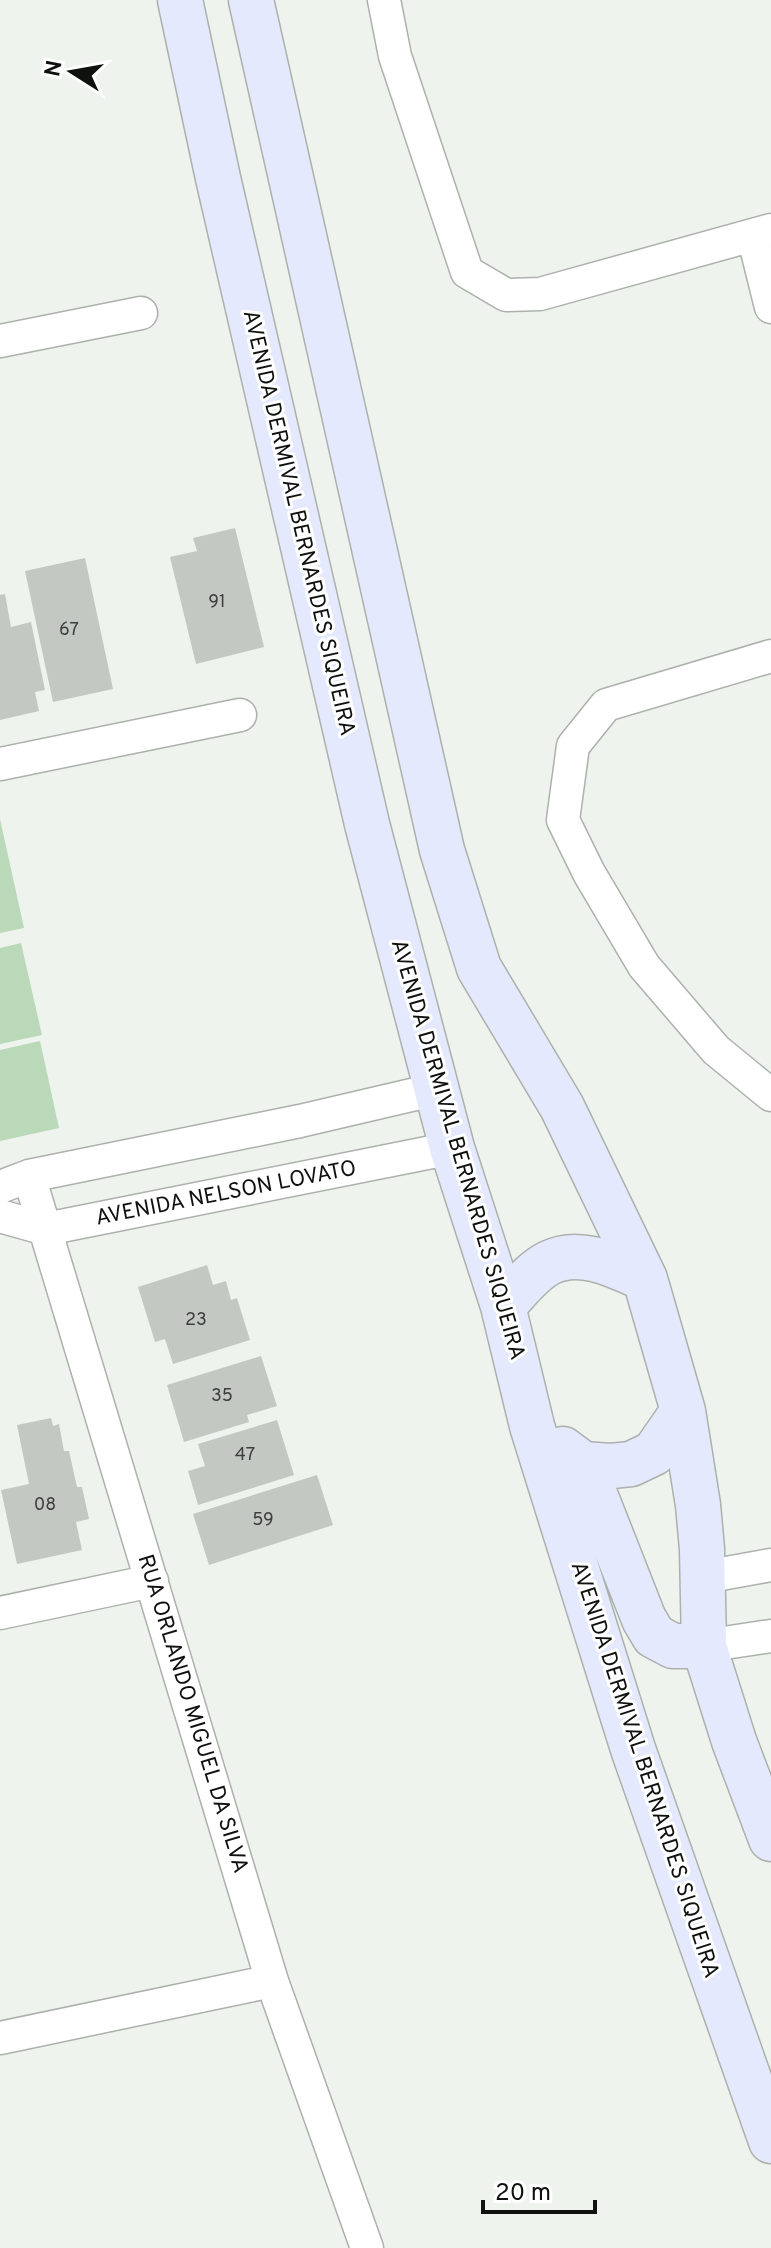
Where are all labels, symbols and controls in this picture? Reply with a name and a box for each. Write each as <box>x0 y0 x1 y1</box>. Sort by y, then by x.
north arrow <box>32 32 112 112</box>
text: N <box>40 58 70 79</box>
street label: AVENIDA DERMIVAL BERNARDES SIQUEIRA <box>236 307 360 739</box>
house number: 91 <box>208 591 226 614</box>
house number: 67 <box>59 619 79 642</box>
street label: AVENIDA DERMIVAL BERNARDES SIQUEIRA <box>384 937 530 1363</box>
street label: AVENIDA NELSON LOVATO <box>93 1155 359 1233</box>
house number: 23 <box>185 1309 207 1332</box>
house number: 35 <box>211 1385 233 1408</box>
house number: 47 <box>235 1444 255 1467</box>
house number: 08 <box>34 1494 56 1517</box>
house number: 59 <box>252 1509 274 1532</box>
street label: RUA ORLANDO MIGUEL DA SILVA <box>131 1551 253 1877</box>
street label: AVENIDA DERMIVAL BERNARDES SIQUEIRA <box>564 1558 724 1982</box>
scale bar <box>483 2164 595 2214</box>
text: 20 m <box>495 2179 551 2209</box>

